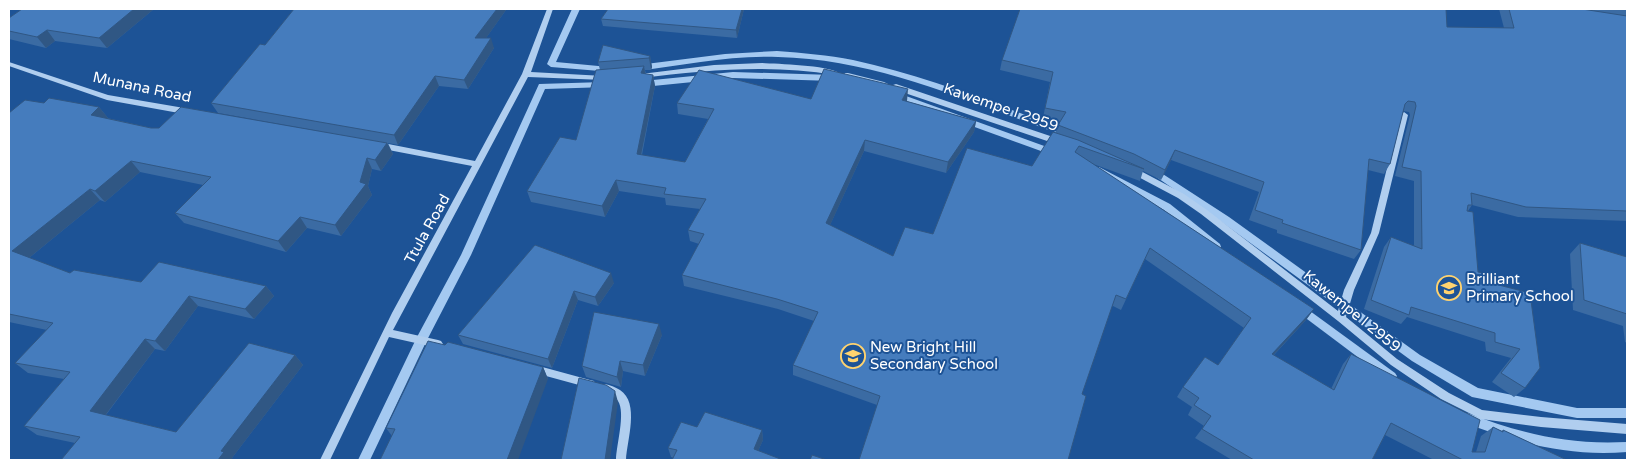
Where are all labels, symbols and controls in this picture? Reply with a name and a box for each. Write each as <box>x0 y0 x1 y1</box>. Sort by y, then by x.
street label: Munana Road <box>91 68 193 106</box>
street label: Kawempe I 2959 <box>941 79 1061 135</box>
street label: Ttula Road <box>401 191 453 267</box>
street label: Kawempe I 2959 <box>1300 266 1404 356</box>
place label: Brilliant Primary School <box>1466 270 1574 305</box>
school or university icon: Brilliant Primary School <box>1436 275 1462 301</box>
place label: New Bright Hill Secondary School <box>870 338 998 373</box>
school or university icon: New Bright Hill Secondary School <box>840 343 866 369</box>

